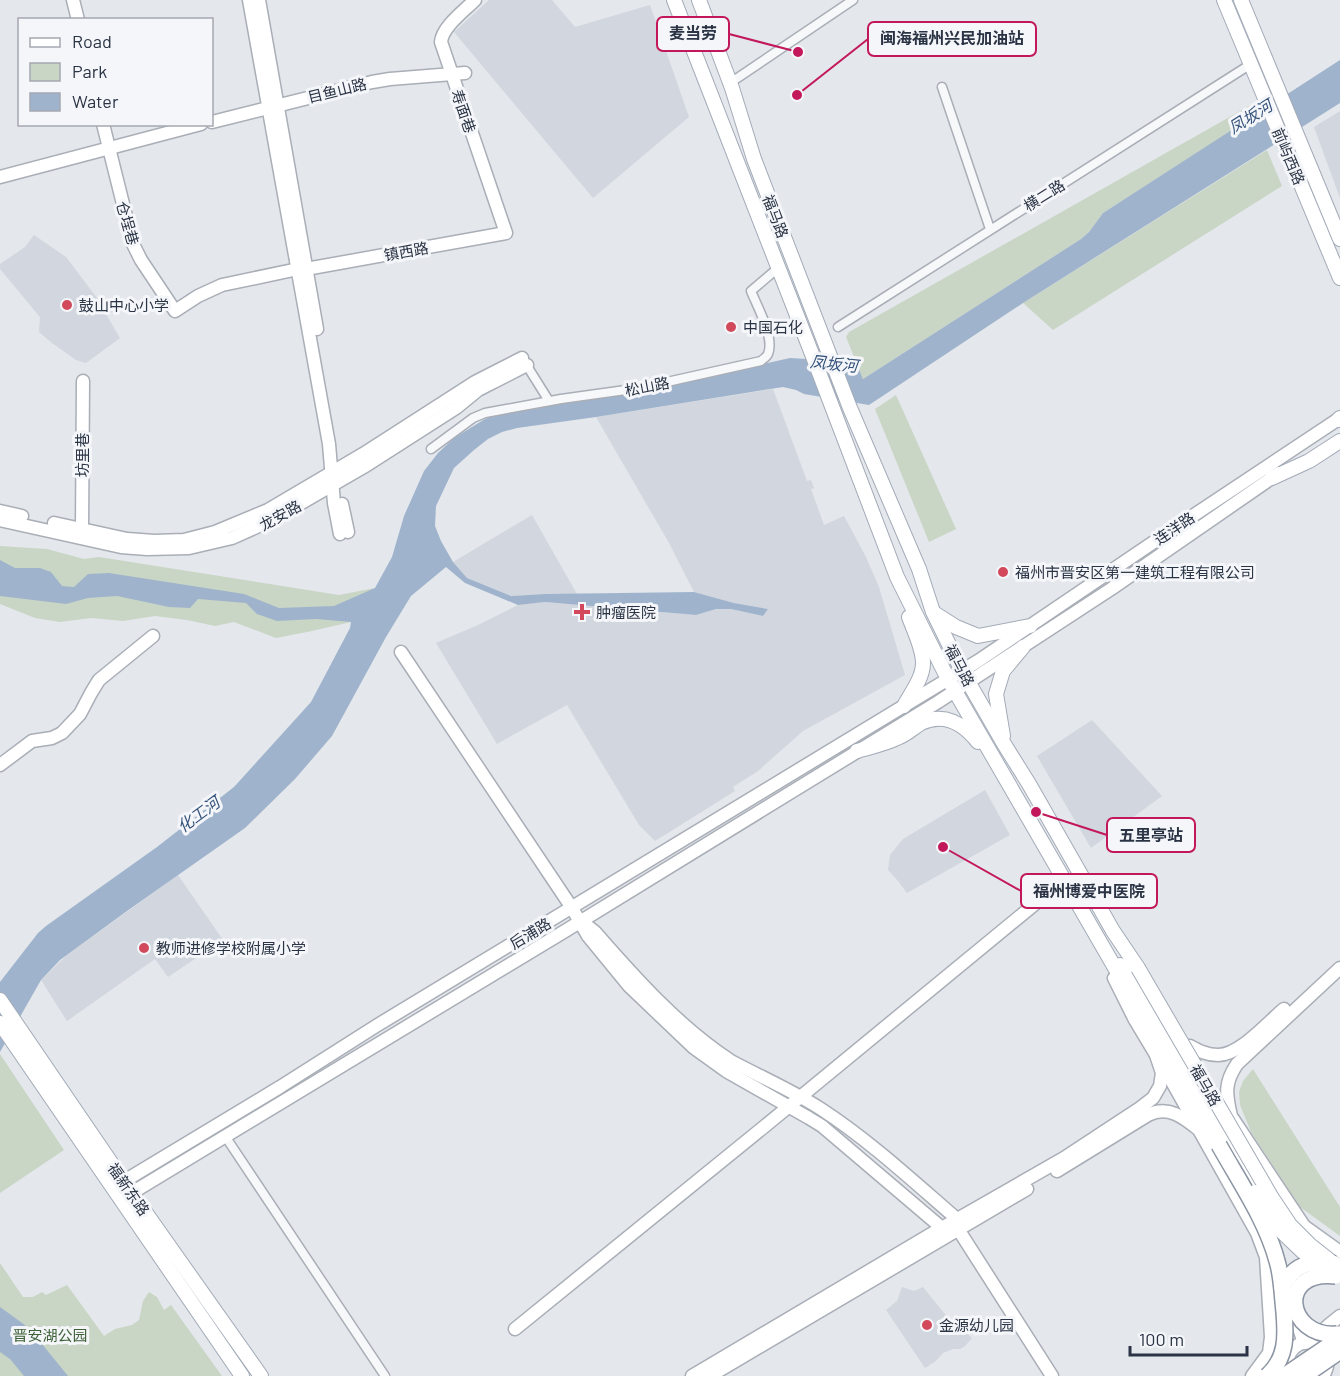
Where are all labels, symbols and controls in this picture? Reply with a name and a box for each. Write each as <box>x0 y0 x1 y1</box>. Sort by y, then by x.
callout: 麦当劳 <box>657 17 729 51</box>
legend <box>18 18 213 126</box>
callout: 闽海福州兴民加油站 <box>868 22 1036 56</box>
text: 麦当劳 <box>669 23 717 42</box>
text: 闽海福州兴民加油站 <box>880 28 1024 47</box>
text: Road <box>72 30 112 52</box>
text: Park <box>72 60 107 82</box>
street label: 目鱼山路 <box>306 74 368 106</box>
street label: 寿面巷 <box>448 87 480 135</box>
text: Water <box>72 90 119 112</box>
water label: 凤坂河 <box>1225 94 1278 137</box>
street label: 前屿西路 <box>1269 125 1309 187</box>
street label: 横二路 <box>1020 175 1068 215</box>
street label: 福马路 <box>760 192 792 240</box>
street label: 仓埕巷 <box>113 199 143 247</box>
street label: 镇西路 <box>382 238 430 264</box>
place label: 鼓山中心小学 <box>79 296 169 314</box>
marker: 鼓山中心小学 <box>60 298 74 312</box>
place label: 中国石化 <box>743 318 803 336</box>
marker: 中国石化 <box>724 320 738 334</box>
water label: 凤坂河 <box>809 351 862 375</box>
street label: 松山路 <box>623 373 671 399</box>
street label: 坊里巷 <box>73 432 91 478</box>
street label: 龙安路 <box>256 496 304 534</box>
street label: 连洋路 <box>1150 508 1198 548</box>
place label: 福州市晋安区第一建筑工程有限公司 <box>1015 563 1255 581</box>
marker: 福州市晋安区第一建筑工程有限公司 <box>996 565 1010 579</box>
marker: 肿瘤医院 <box>573 603 591 621</box>
place label: 肿瘤医院 <box>596 603 656 621</box>
street label: 福马路 <box>941 641 979 689</box>
water label: 化工河 <box>173 790 225 836</box>
callout: 五里亭站 <box>1107 818 1195 852</box>
text: 五里亭站 <box>1119 825 1183 844</box>
callout: 福州博爱中医院 <box>1021 874 1157 908</box>
text: 福州博爱中医院 <box>1033 881 1145 900</box>
street label: 后浦路 <box>506 914 554 952</box>
place label: 教师进修学校附属小学 <box>156 939 306 957</box>
marker: 教师进修学校附属小学 <box>137 941 151 955</box>
street label: 福马路 <box>1187 1061 1225 1109</box>
street label: 福新东路 <box>104 1159 154 1219</box>
place label: 金源幼儿园 <box>939 1316 1014 1334</box>
marker: 金源幼儿园 <box>920 1318 934 1332</box>
scale bar <box>1130 1319 1247 1357</box>
park label: 晋安湖公园 <box>12 1326 88 1344</box>
text: 100 m <box>1139 1328 1184 1350</box>

